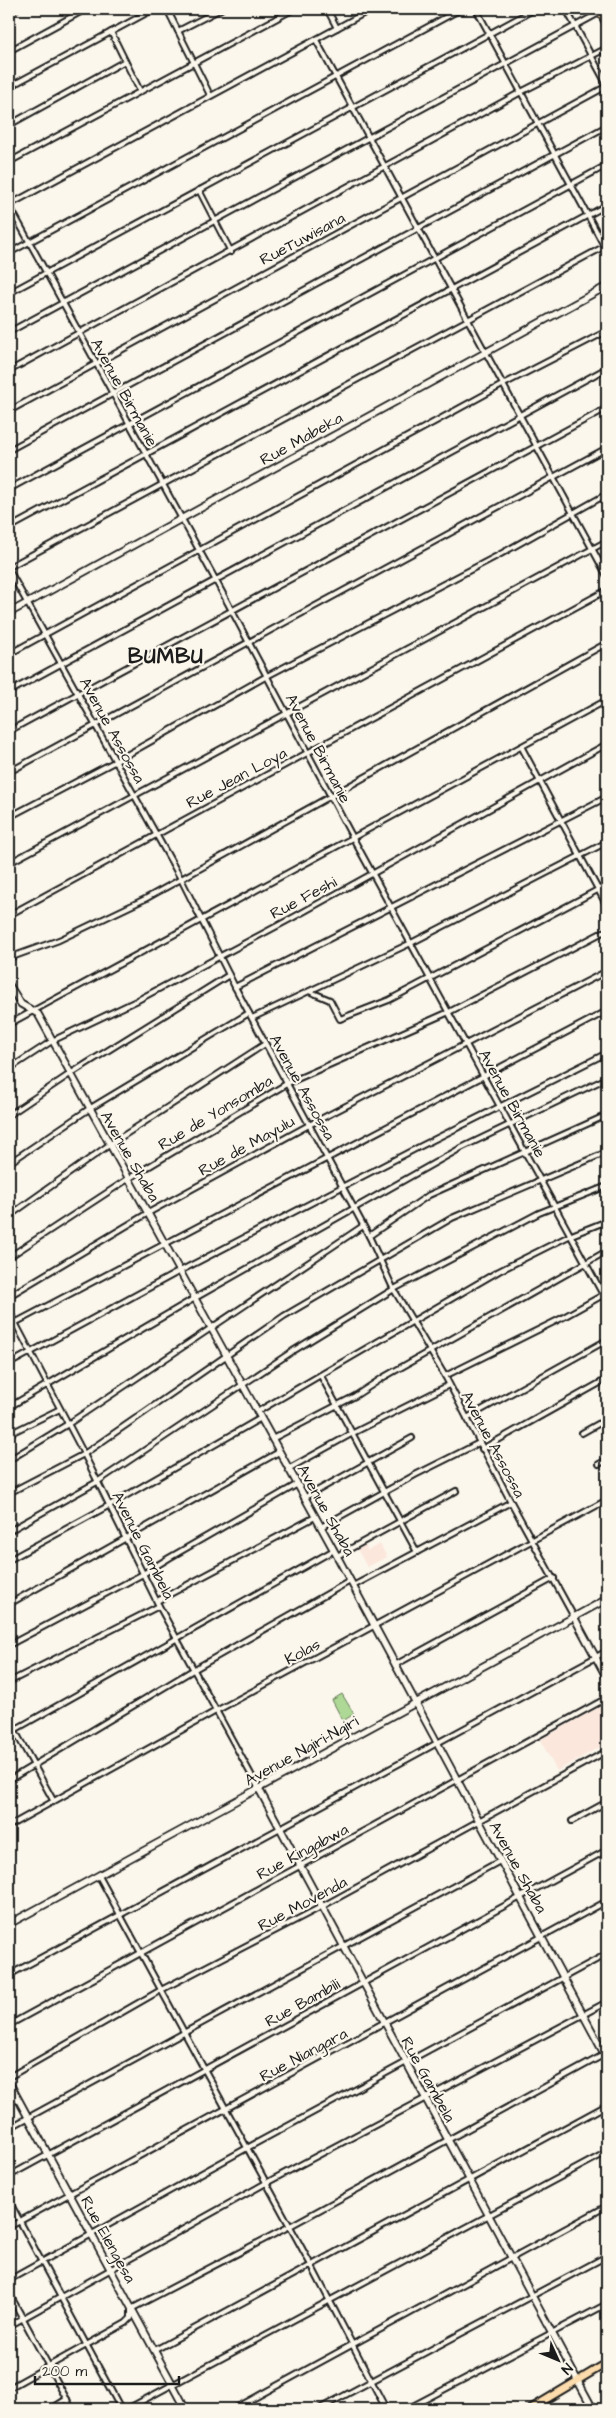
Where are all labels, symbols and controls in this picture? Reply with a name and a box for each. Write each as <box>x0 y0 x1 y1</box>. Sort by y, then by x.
street label: RueTuwisana <box>256 207 349 271</box>
street label: Avenue Birmanie <box>85 334 163 451</box>
street label: Rue Mabeka <box>256 407 347 471</box>
district label: BUMBU <box>128 642 204 671</box>
street label: Avenue Assossa <box>74 674 150 787</box>
street label: Avenue Birmanie <box>280 690 356 807</box>
street label: Rue Jean Loya <box>182 742 291 815</box>
street label: Rue Feshi <box>266 871 341 925</box>
street label: Avenue Assossa <box>264 1031 340 1144</box>
street label: Avenue Birmanie <box>473 1045 551 1162</box>
street label: Rue de Yonsomba <box>154 1070 277 1156</box>
street label: Avenue Shaba <box>95 1107 165 1206</box>
street label: Rue de Mayulu <box>194 1110 299 1182</box>
street label: Avenue Assossa <box>456 1387 531 1502</box>
street label: Avenue Shaba <box>292 1461 360 1560</box>
street label: Avenue Gambela <box>106 1488 180 1603</box>
street label: Kolas <box>281 1633 324 1670</box>
street label: Avenue Ngiri-Ngiri <box>240 1710 363 1792</box>
street label: Rue Kingabwa <box>253 1818 353 1886</box>
street label: Avenue Shaba <box>484 1818 552 1917</box>
street label: Rue Movenda <box>254 1871 351 1937</box>
street label: Rue Bambili <box>261 1973 345 2033</box>
street label: Rue Niangara <box>256 2023 352 2088</box>
street label: Rue Gambela <box>396 2033 461 2126</box>
street label: Rue Elengesa <box>74 2192 141 2287</box>
north arrow <box>534 2336 584 2386</box>
scale bar <box>35 2353 179 2385</box>
text: N <box>556 2358 577 2379</box>
text: 200 m <box>42 2361 88 2382</box>

